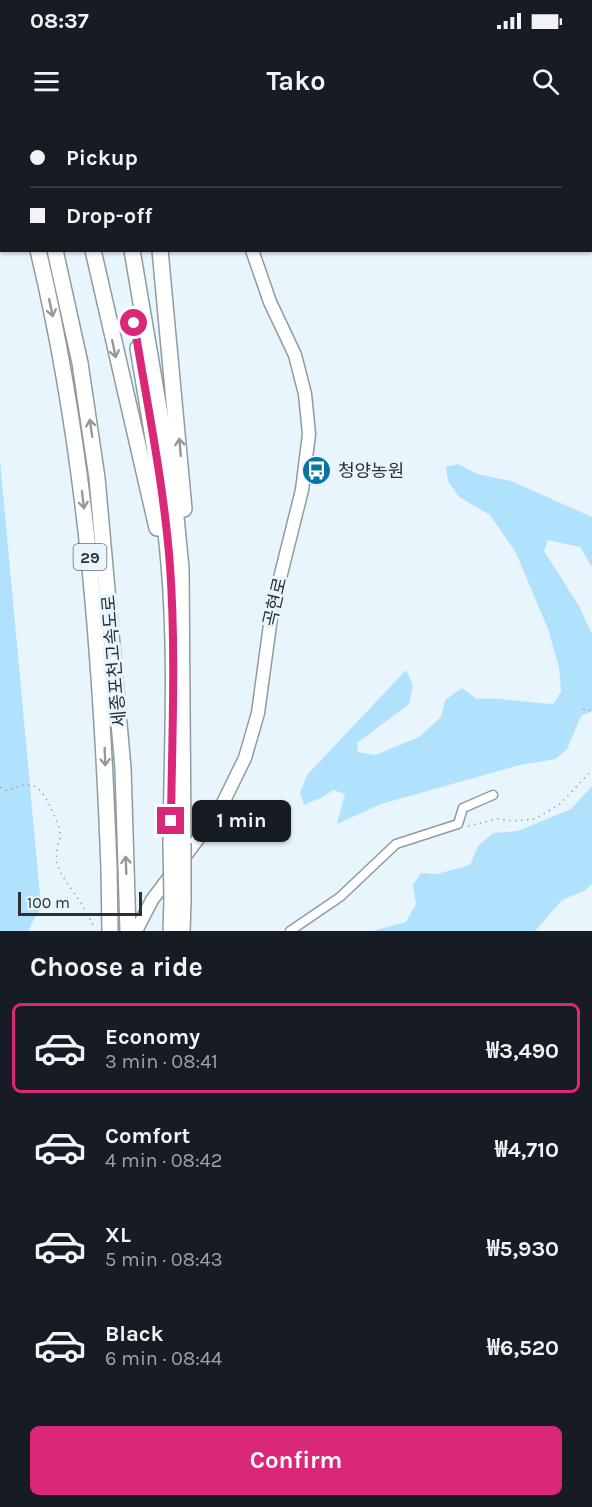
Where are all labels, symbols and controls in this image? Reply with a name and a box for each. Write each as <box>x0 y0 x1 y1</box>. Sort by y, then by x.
text: 08:37 <box>30 8 89 34</box>
icon: menu <box>30 65 63 98</box>
text: Tako <box>267 65 325 97</box>
icon: search <box>529 65 562 98</box>
text: Pickup <box>66 145 138 171</box>
text: Drop-off <box>66 203 152 229</box>
one-way arrow <box>46 297 57 317</box>
route start <box>120 309 147 336</box>
one-way arrow <box>109 339 120 358</box>
one-way arrow <box>85 418 96 438</box>
one-way arrow <box>174 438 185 458</box>
bus stop icon: 청양농원 <box>301 455 333 487</box>
place label: 청양농원 <box>338 460 404 482</box>
one-way arrow <box>78 489 89 509</box>
road number: 29 <box>74 544 106 570</box>
street label: 곡현로 <box>259 575 291 629</box>
street label: 세종포천고속도로 <box>97 594 131 728</box>
one-way arrow <box>99 746 110 766</box>
callout: 1 min <box>192 800 291 842</box>
route end <box>157 807 184 834</box>
text: 1 min <box>216 809 267 832</box>
one-way arrow <box>120 856 132 876</box>
scale bar <box>18 889 142 916</box>
text: 100 m <box>27 893 70 912</box>
text: Choose a ride <box>30 951 203 983</box>
icon: car <box>33 1021 87 1075</box>
text: Economy <box>105 1024 200 1050</box>
text: ₩3,490 <box>486 1038 559 1064</box>
text: 3 min · 08:41 <box>105 1050 218 1073</box>
icon: car <box>33 1120 87 1174</box>
text: Comfort <box>105 1123 190 1149</box>
text: ₩4,710 <box>495 1137 559 1163</box>
text: 4 min · 08:42 <box>105 1149 222 1172</box>
icon: car <box>33 1219 87 1273</box>
text: XL <box>105 1222 131 1248</box>
text: ₩5,930 <box>487 1236 559 1262</box>
text: 5 min · 08:43 <box>105 1248 223 1271</box>
icon: car <box>33 1318 87 1372</box>
text: Black <box>105 1321 164 1347</box>
text: ₩6,520 <box>487 1335 559 1361</box>
text: 6 min · 08:44 <box>105 1347 222 1370</box>
button: Confirm <box>30 1426 562 1495</box>

